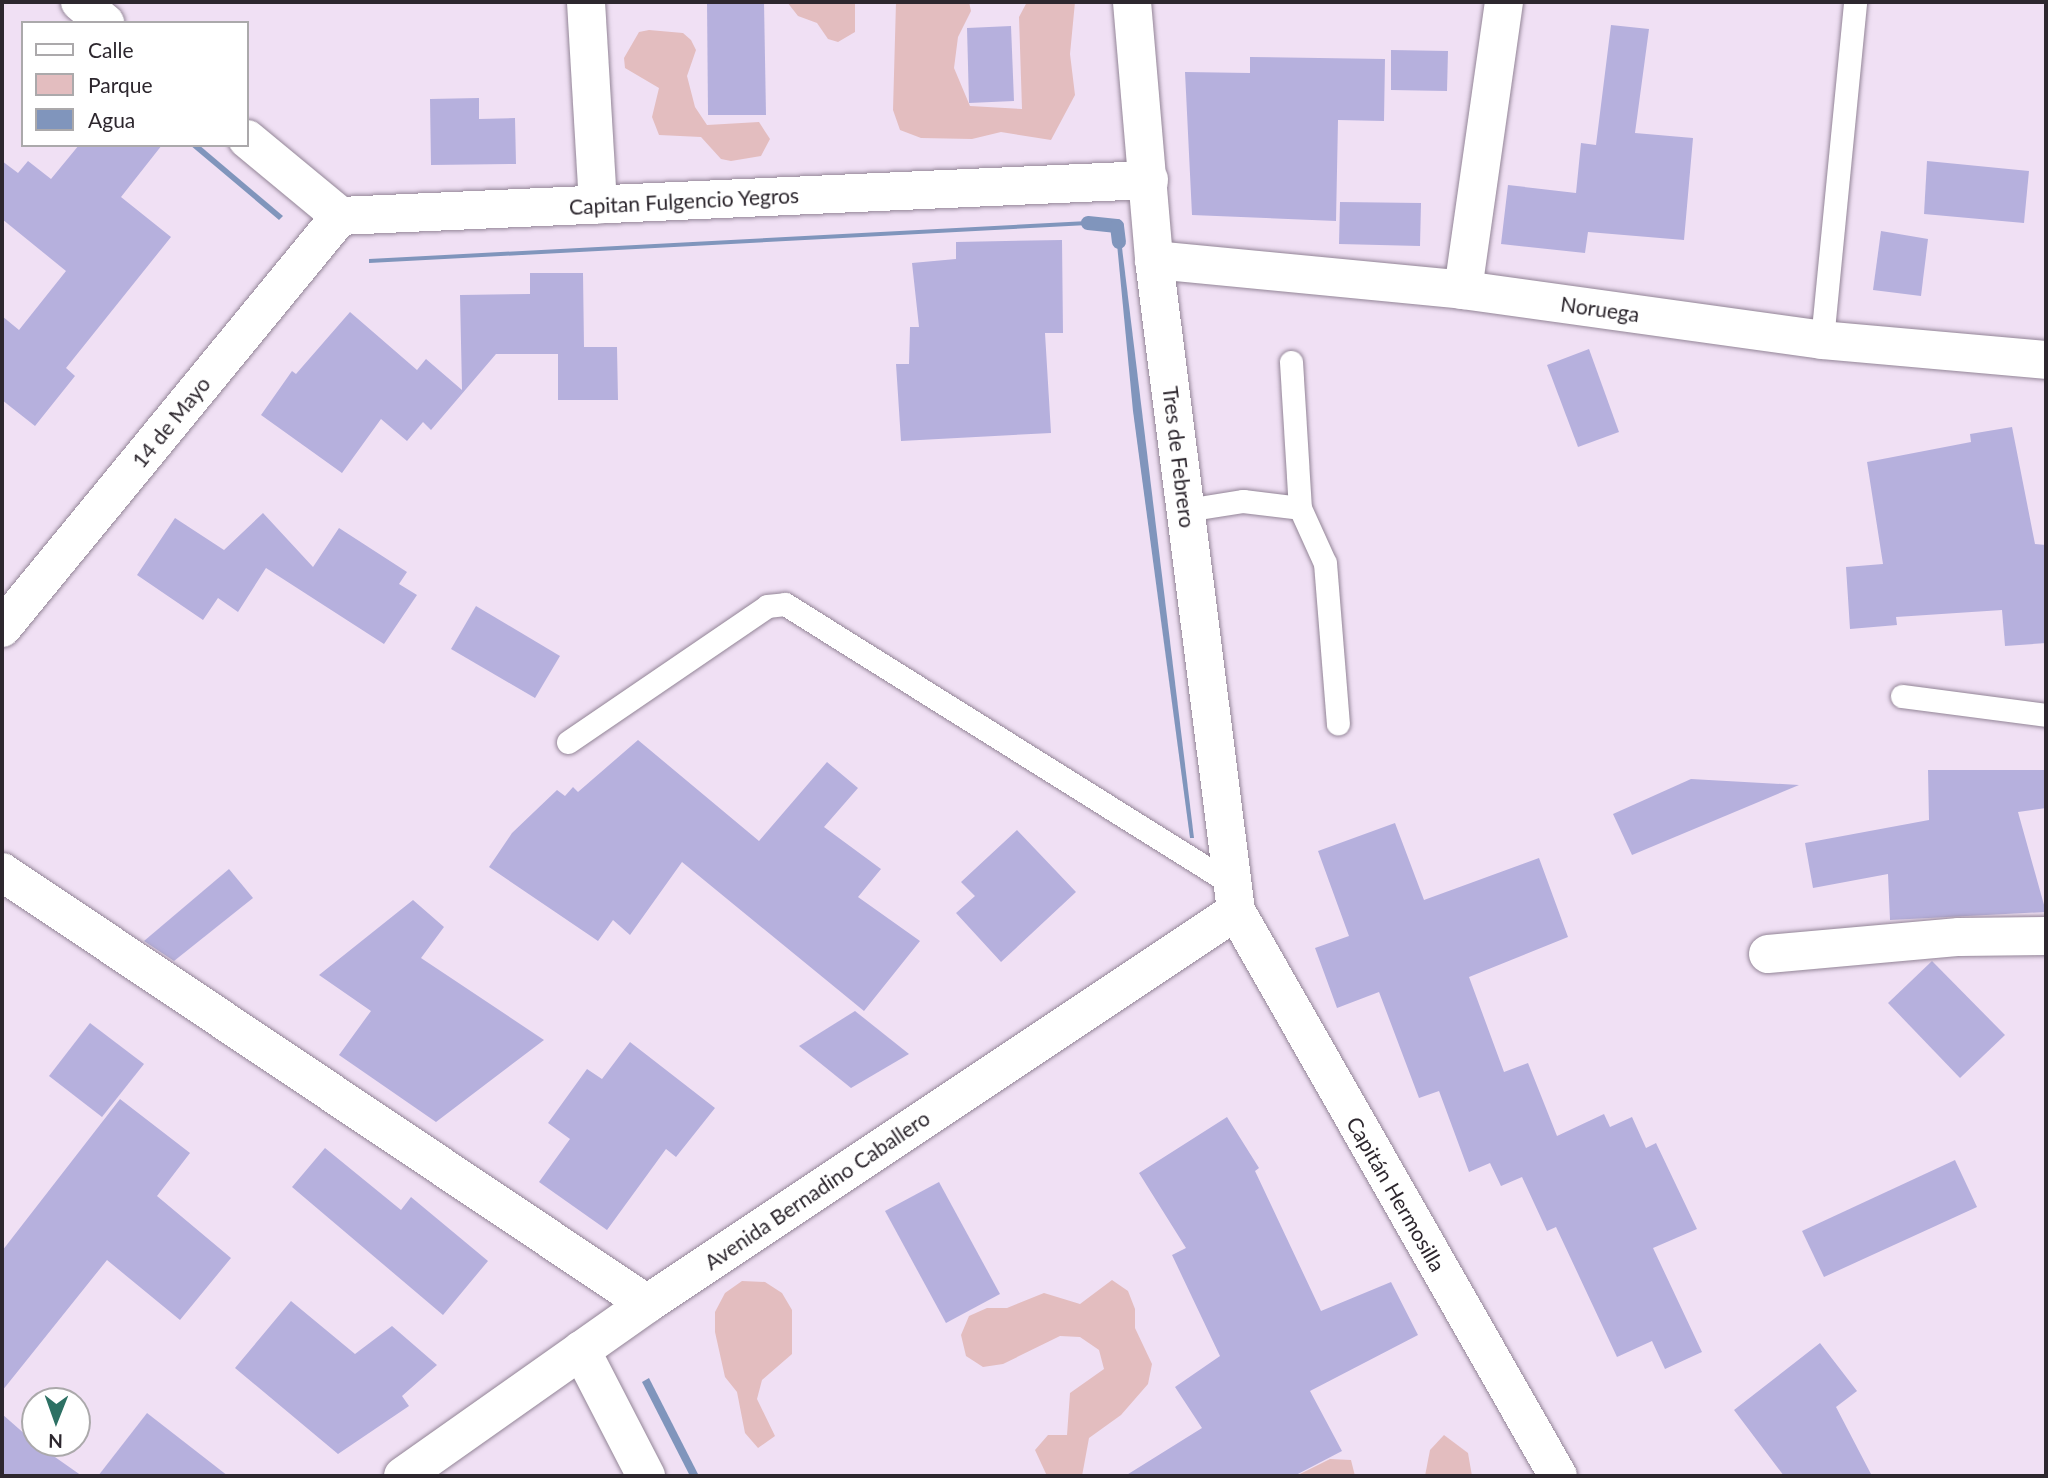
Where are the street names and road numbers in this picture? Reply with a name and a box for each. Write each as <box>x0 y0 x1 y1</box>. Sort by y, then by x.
street label: Capitan Fulgencio Yegros <box>568 182 800 220</box>
street label: Noruega <box>1559 291 1641 327</box>
street label: 14 de Mayo <box>127 371 215 473</box>
street label: Tres de Febrero <box>1158 385 1200 529</box>
street label: Avenida Bernadino Caballero <box>700 1105 934 1275</box>
street label: Capitán Hermosilla <box>1341 1112 1451 1276</box>

